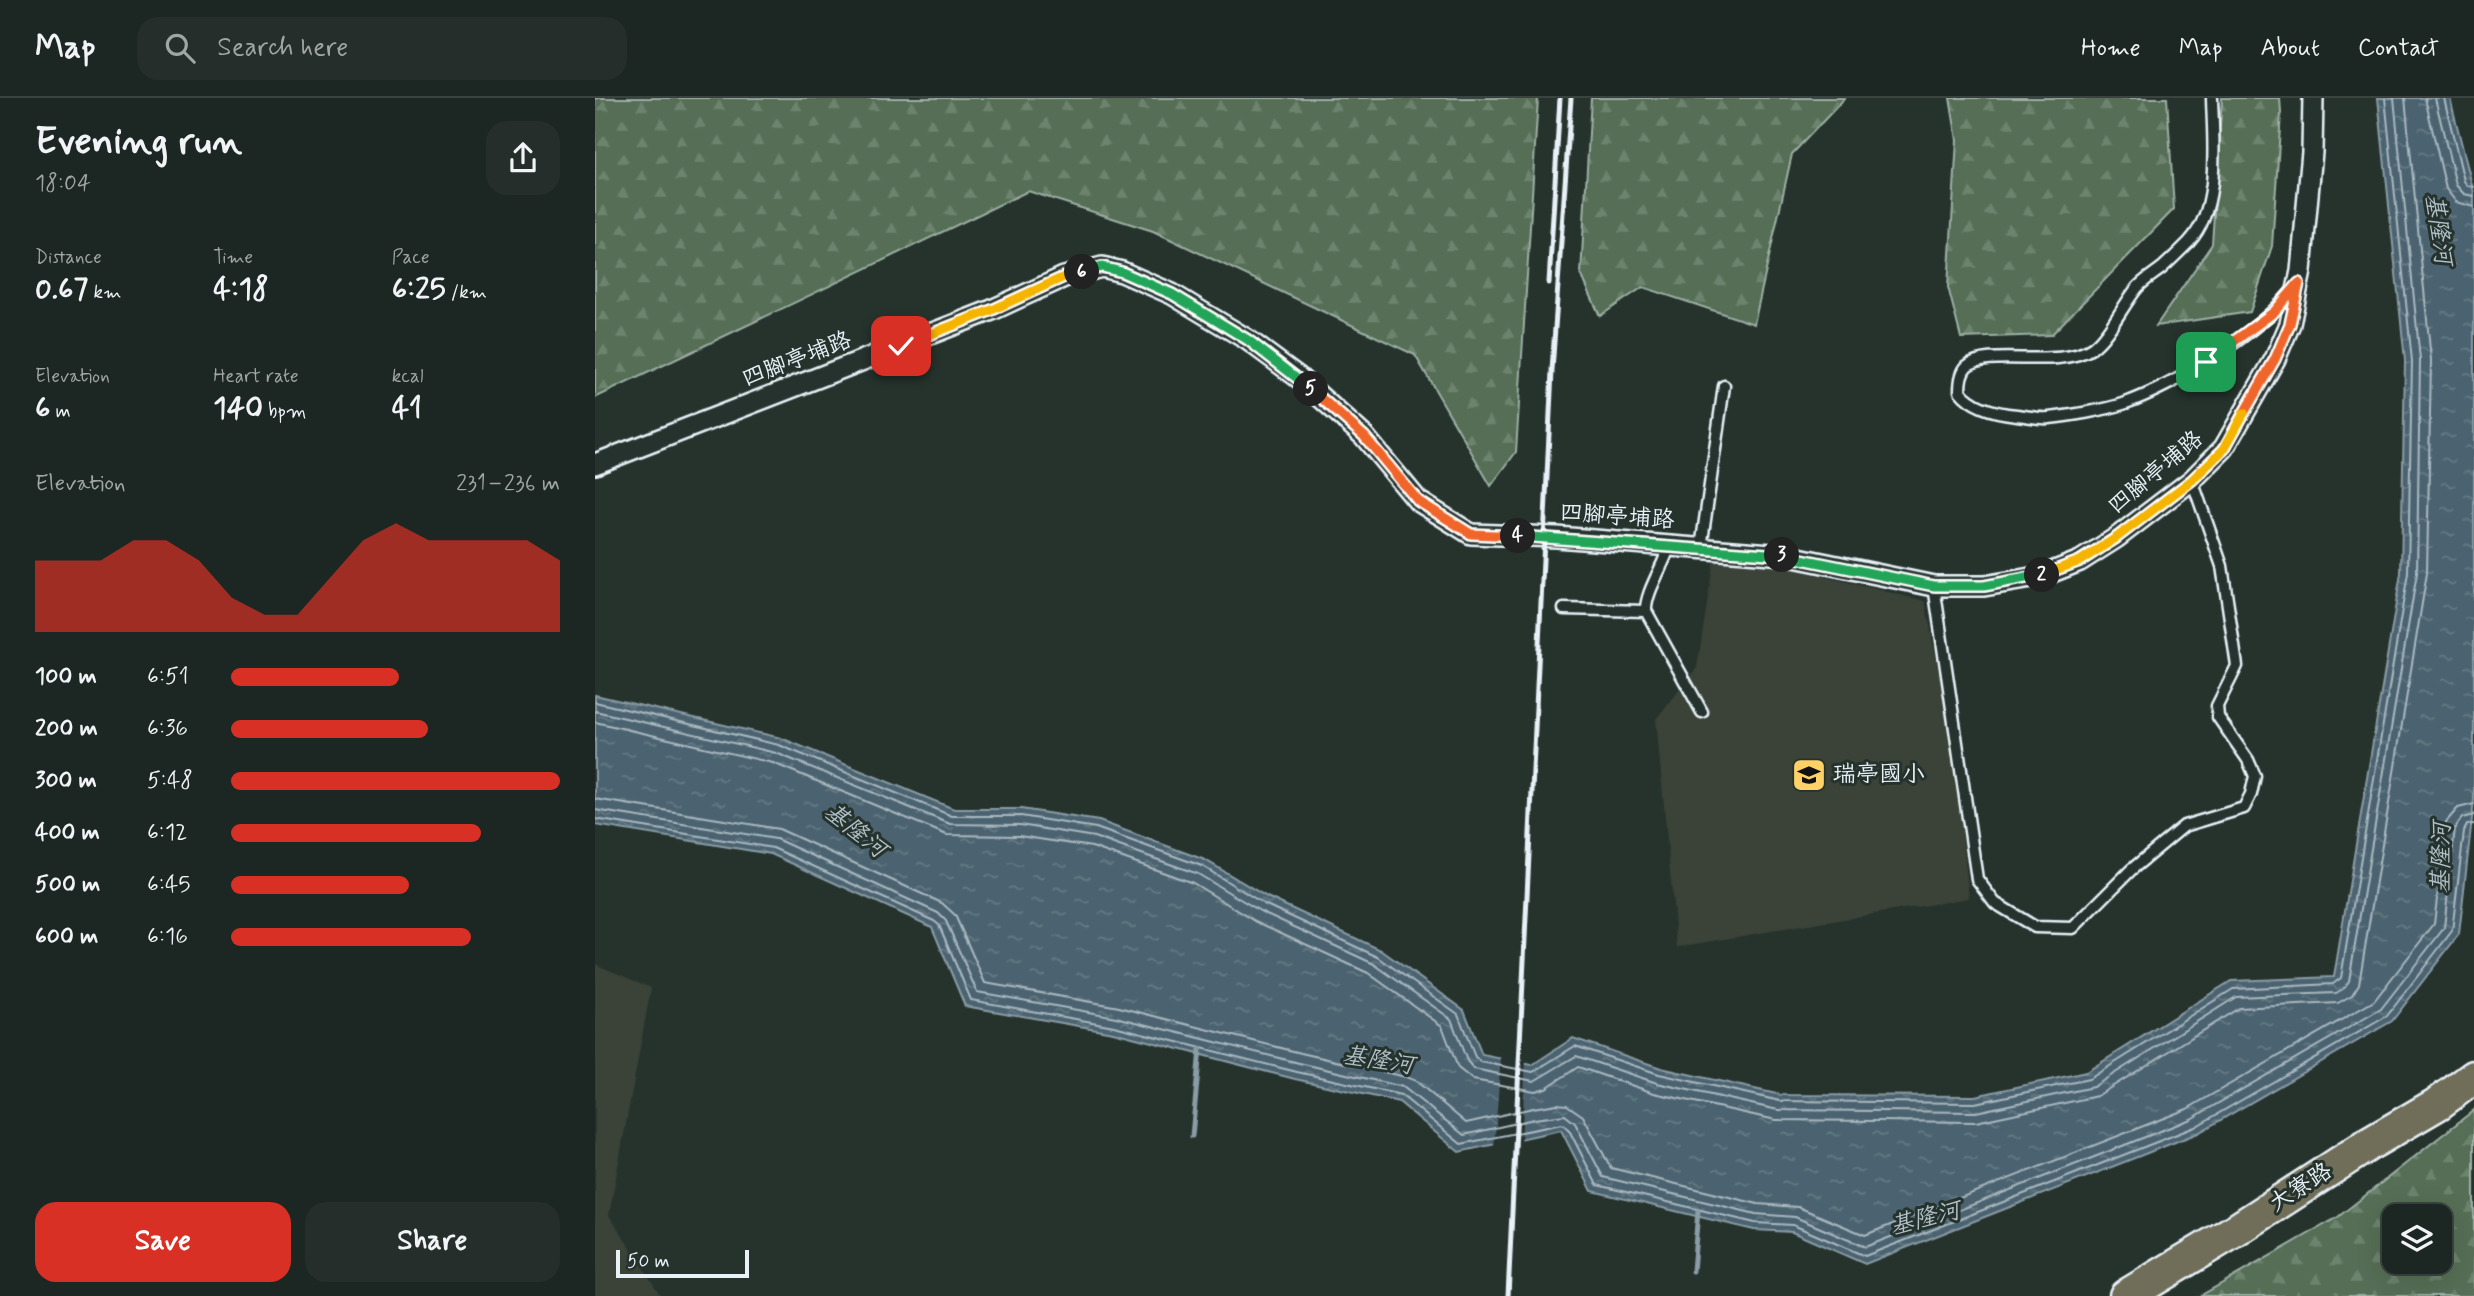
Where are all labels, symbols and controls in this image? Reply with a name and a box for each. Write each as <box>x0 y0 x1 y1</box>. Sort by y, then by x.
search box <box>137 17 627 80</box>
text: Map <box>35 26 95 70</box>
icon: search <box>161 29 199 67</box>
text: Search here <box>217 31 348 65</box>
text: Home <box>2081 33 2141 64</box>
text: Map <box>2179 33 2223 64</box>
text: About <box>2261 33 2320 64</box>
text: Contact <box>2358 33 2439 64</box>
text: Evening run <box>35 118 242 167</box>
button: share <box>486 121 560 195</box>
text: 18:04 <box>35 169 91 199</box>
water label: 基隆河 <box>2418 191 2459 271</box>
text: Distance <box>35 245 102 270</box>
text: Time <box>213 245 253 270</box>
text: Pace <box>392 245 429 270</box>
pin: 6 <box>1065 254 1099 290</box>
text: 6 <box>1077 259 1086 284</box>
text: 0.67 <box>35 270 88 309</box>
text: 4:18 <box>213 270 269 309</box>
text: 6:25 <box>392 270 446 309</box>
text: km <box>88 280 121 305</box>
text: /km <box>446 280 487 305</box>
pin <box>871 316 931 376</box>
street label: 四腳亭埔路 <box>738 325 856 395</box>
icon: check <box>882 327 920 365</box>
pin <box>2176 332 2236 392</box>
icon: arrive <box>2187 343 2225 381</box>
text: Elevation <box>35 364 110 389</box>
text: Heart rate <box>213 364 299 389</box>
text: kcal <box>392 364 424 389</box>
pin: 5 <box>1293 372 1329 406</box>
text: 5 <box>1305 376 1316 401</box>
text: 6 <box>35 389 50 428</box>
text: 140 <box>213 389 263 428</box>
text: 41 <box>392 389 422 428</box>
text: m <box>50 399 71 424</box>
text: bpm <box>263 399 306 424</box>
street label: 四腳亭埔路 <box>2102 425 2210 521</box>
text: Elevation <box>35 469 126 499</box>
text: 231–236 m <box>456 469 560 499</box>
street label: 四腳亭埔路 <box>1559 498 1675 536</box>
pin: 4 <box>1501 518 1535 554</box>
text: 4 <box>1512 523 1523 548</box>
pin: 3 <box>1765 538 1799 573</box>
text: 3 <box>1777 542 1786 567</box>
pin: 2 <box>2025 558 2059 592</box>
text: 2 <box>2037 562 2046 587</box>
text: 100 m <box>35 662 97 692</box>
text: 6:51 <box>147 662 189 692</box>
text: 200 m <box>35 714 98 744</box>
text: 6:36 <box>147 714 188 744</box>
school or university icon: 瑞亭國小 <box>1790 756 1828 794</box>
place label: 瑞亭國小 <box>1833 760 1925 790</box>
text: 300 m <box>35 766 97 796</box>
text: 5:48 <box>147 766 193 796</box>
water label: 基隆河 <box>817 796 896 868</box>
text: 400 m <box>35 818 100 848</box>
text: 6:12 <box>147 818 187 848</box>
water label: 基隆河 <box>2426 818 2458 894</box>
text: 500 m <box>35 870 100 900</box>
text: 6:45 <box>147 870 191 900</box>
text: 600 m <box>35 922 98 952</box>
text: 6:16 <box>147 922 188 952</box>
water label: 基隆河 <box>1340 1040 1420 1083</box>
street label: 大寮路 <box>2264 1157 2338 1219</box>
water label: 基隆河 <box>1886 1194 1968 1243</box>
button: Save <box>35 1202 291 1282</box>
button: Share <box>305 1202 560 1282</box>
map controls <box>2382 1204 2452 1274</box>
button: layers <box>2382 1204 2452 1274</box>
scale bar <box>616 1247 749 1279</box>
text: 50 m <box>627 1249 670 1274</box>

